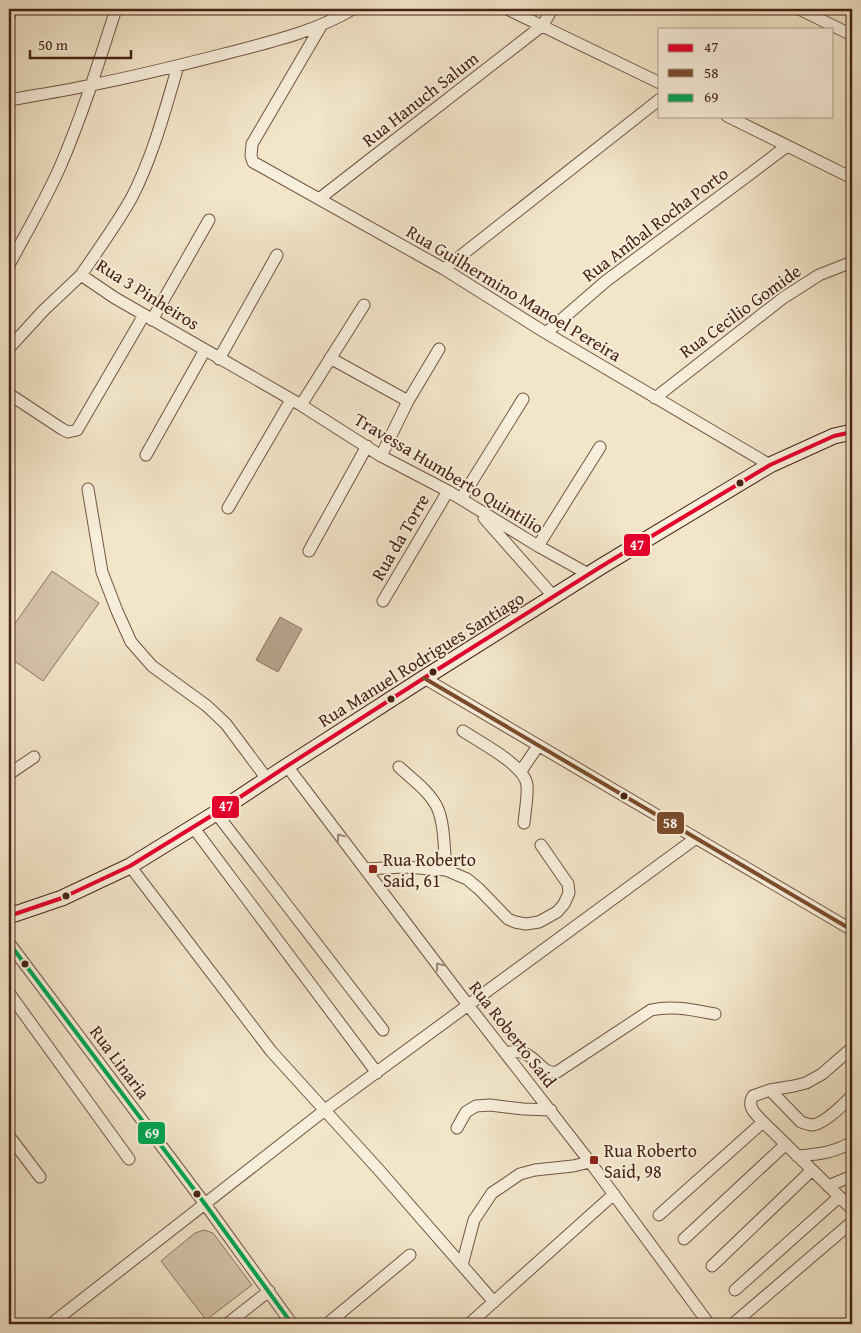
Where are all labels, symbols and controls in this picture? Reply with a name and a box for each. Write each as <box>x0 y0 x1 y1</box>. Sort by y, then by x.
scale bar <box>30 28 131 60</box>
legend <box>658 28 834 118</box>
text: 50 m <box>38 34 69 55</box>
text: 47 <box>704 36 718 57</box>
street label: Rua Hanuch Salum <box>356 45 484 153</box>
text: 58 <box>704 62 718 83</box>
text: 69 <box>704 86 718 107</box>
street label: Rua Aníbal Rocha Porto <box>576 160 734 288</box>
street label: Rua Guilhermino Manoel Pereira <box>401 218 627 368</box>
street label: Rua 3 Pinheiros <box>91 252 205 336</box>
street label: Rua Cecilio Gomide <box>674 258 806 364</box>
street label: Travessa Humberto Quintilio <box>349 406 549 540</box>
unlabelled marker <box>735 478 745 488</box>
street label: Rua da Torre <box>364 489 436 585</box>
line badge: 47 <box>623 533 651 557</box>
text: 47 <box>630 535 644 555</box>
street label: Rua Manuel Rodrigues Santiago <box>313 584 529 734</box>
unlabelled marker <box>428 667 438 677</box>
unlabelled marker <box>386 694 396 704</box>
unlabelled marker <box>619 791 629 801</box>
line badge: 47 <box>211 795 240 819</box>
text: 47 <box>219 796 233 816</box>
line badge: 58 <box>656 811 685 835</box>
text: 58 <box>663 813 677 833</box>
one-way arrow <box>338 834 346 843</box>
place label: Rua Roberto Said, 61 <box>383 846 476 894</box>
marker: Rua Roberto Said, 61 <box>367 863 379 875</box>
unlabelled marker <box>61 891 71 901</box>
unlabelled marker <box>20 959 30 969</box>
one-way arrow <box>436 963 444 972</box>
street label: Rua Roberto Said <box>463 975 564 1093</box>
street label: Rua Linaria <box>83 1020 157 1105</box>
line badge: 69 <box>137 1121 166 1145</box>
text: 69 <box>145 1123 159 1143</box>
place label: Rua Roberto Said, 98 <box>604 1137 697 1185</box>
marker: Rua Roberto Said, 98 <box>588 1154 600 1166</box>
unlabelled marker <box>192 1189 202 1199</box>

